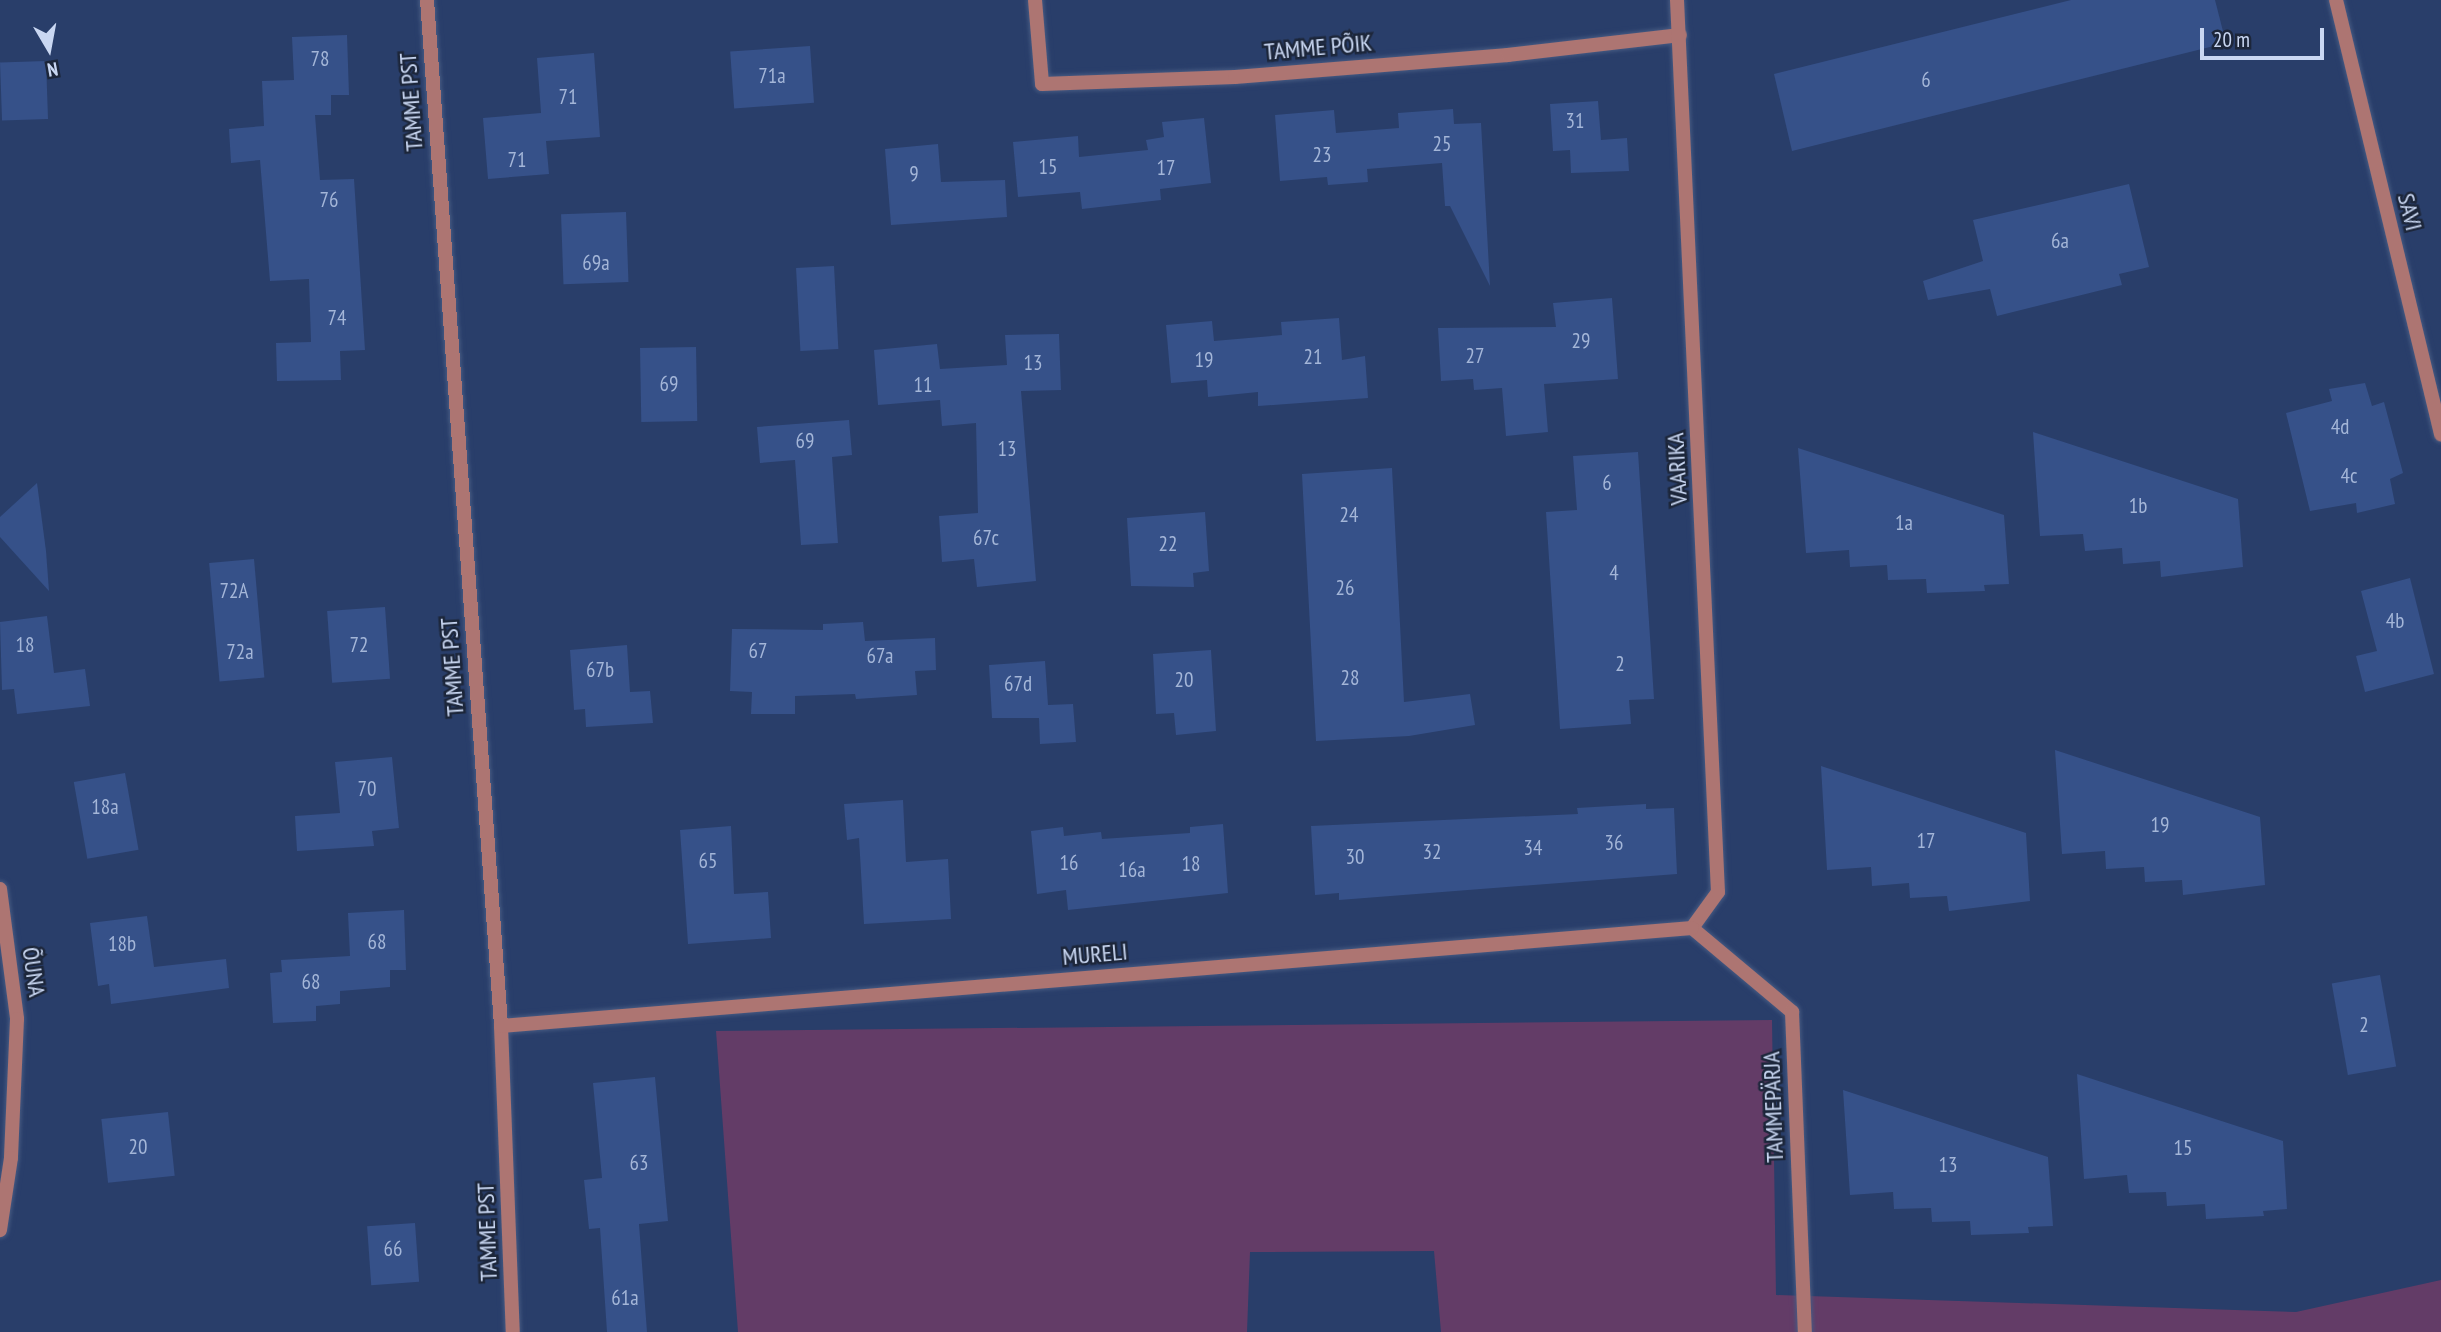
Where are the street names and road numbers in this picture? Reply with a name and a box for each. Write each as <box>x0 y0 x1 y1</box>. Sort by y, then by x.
street label: TAMME PÕIK <box>1263 28 1373 66</box>
street label: TAMME PST <box>393 52 429 152</box>
street label: SAVI <box>2392 190 2428 234</box>
street label: VAARIKA <box>1661 432 1693 506</box>
street label: TAMME PST <box>434 617 470 717</box>
street label: MURELI <box>1061 937 1129 971</box>
street label: ÕUNA <box>16 945 52 999</box>
street label: TAMMEPÄRJA <box>1757 1051 1789 1163</box>
street label: TAMME PST <box>471 1182 503 1282</box>

